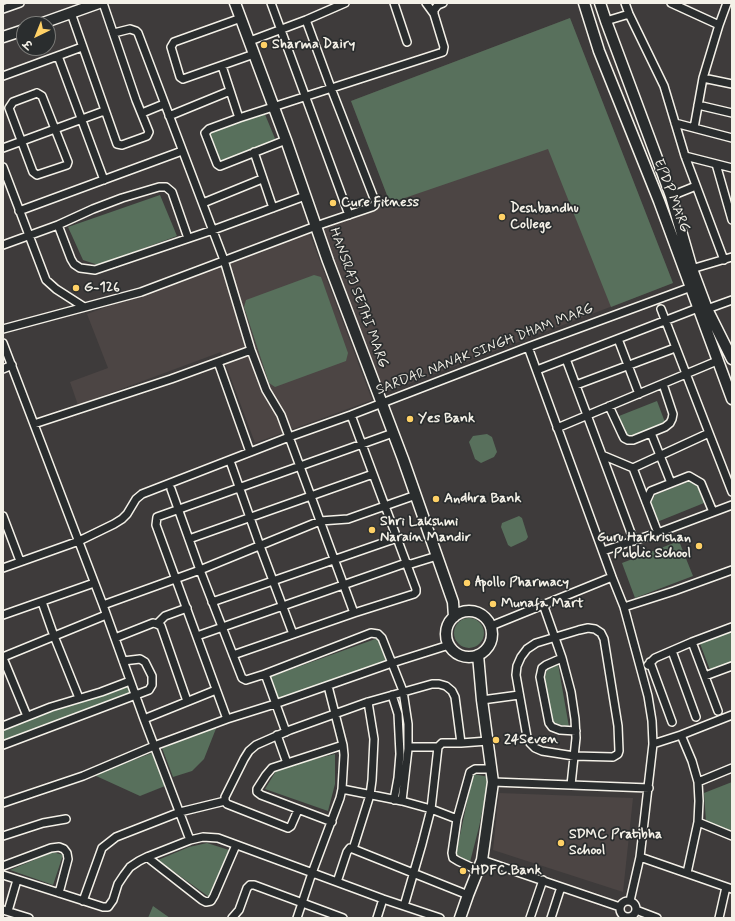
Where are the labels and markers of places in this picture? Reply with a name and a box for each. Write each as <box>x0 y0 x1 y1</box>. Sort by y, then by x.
place label: Sharma Dairy <box>272 37 355 53</box>
marker: Sharma Dairy <box>259 40 269 50</box>
place label: Cure Fitness <box>341 195 419 211</box>
marker: Cure Fitness <box>328 198 338 208</box>
place label: Deshbandhu College <box>510 201 579 234</box>
marker: Deshbandhu College <box>497 212 507 222</box>
place label: G-126 <box>84 280 120 296</box>
marker: G-126 <box>71 283 81 293</box>
place label: Yes Bank <box>418 411 475 427</box>
marker: Yes Bank <box>405 414 415 424</box>
place label: Andhra Bank <box>444 491 521 507</box>
marker: Andhra Bank <box>431 494 441 504</box>
place label: Shri Lakshmi Narain Mandir <box>380 514 471 546</box>
marker: Shri Lakshmi Narain Mandir <box>367 525 377 535</box>
place label: Guru Harkrishan Public School <box>597 530 691 562</box>
marker: Guru Harkrishan Public School <box>694 541 704 551</box>
place label: Apollo Pharmacy <box>475 575 569 591</box>
marker: Apollo Pharmacy <box>462 578 472 588</box>
place label: Munafa Mart <box>501 596 584 612</box>
marker: Munafa Mart <box>488 599 498 609</box>
place label: 24Seven <box>504 732 558 748</box>
marker: 24Seven <box>491 735 501 745</box>
place label: SDMC Pratibha School <box>569 827 662 860</box>
marker: SDMC Pratibha School <box>556 838 566 848</box>
place label: HDFC Bank <box>471 863 542 879</box>
marker: HDFC Bank <box>458 866 468 876</box>

